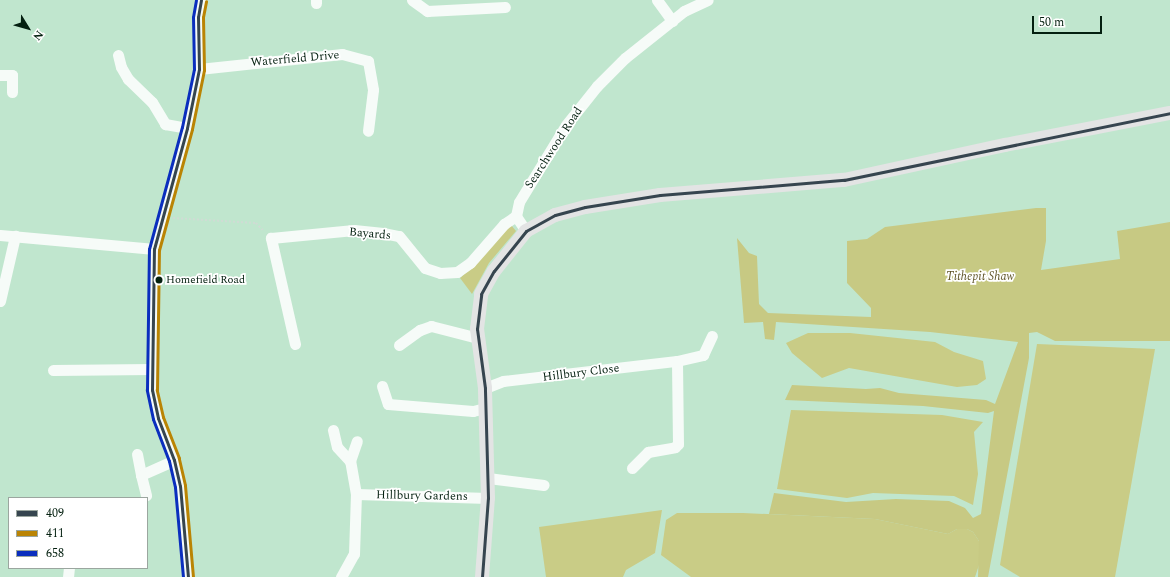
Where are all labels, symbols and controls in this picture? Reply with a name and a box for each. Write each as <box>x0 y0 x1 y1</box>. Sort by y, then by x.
north arrow <box>8 8 48 48</box>
scale bar <box>1034 8 1104 34</box>
text: 50 m <box>1039 13 1064 32</box>
text: N <box>28 27 47 44</box>
street label: Waterfield Drive <box>250 48 340 70</box>
street label: Searchwood Road <box>522 104 586 192</box>
street label: Bayards <box>348 225 392 243</box>
park label: Tithepit Shaw <box>946 270 1014 284</box>
place label: Homefield Road <box>166 273 245 287</box>
marker: Homefield Road <box>154 275 164 285</box>
street label: Hillbury Close <box>542 361 620 385</box>
street label: Hillbury Gardens <box>376 488 468 504</box>
legend <box>8 497 148 569</box>
text: 409 <box>46 504 64 523</box>
text: 411 <box>46 524 64 543</box>
text: 658 <box>46 544 64 563</box>

